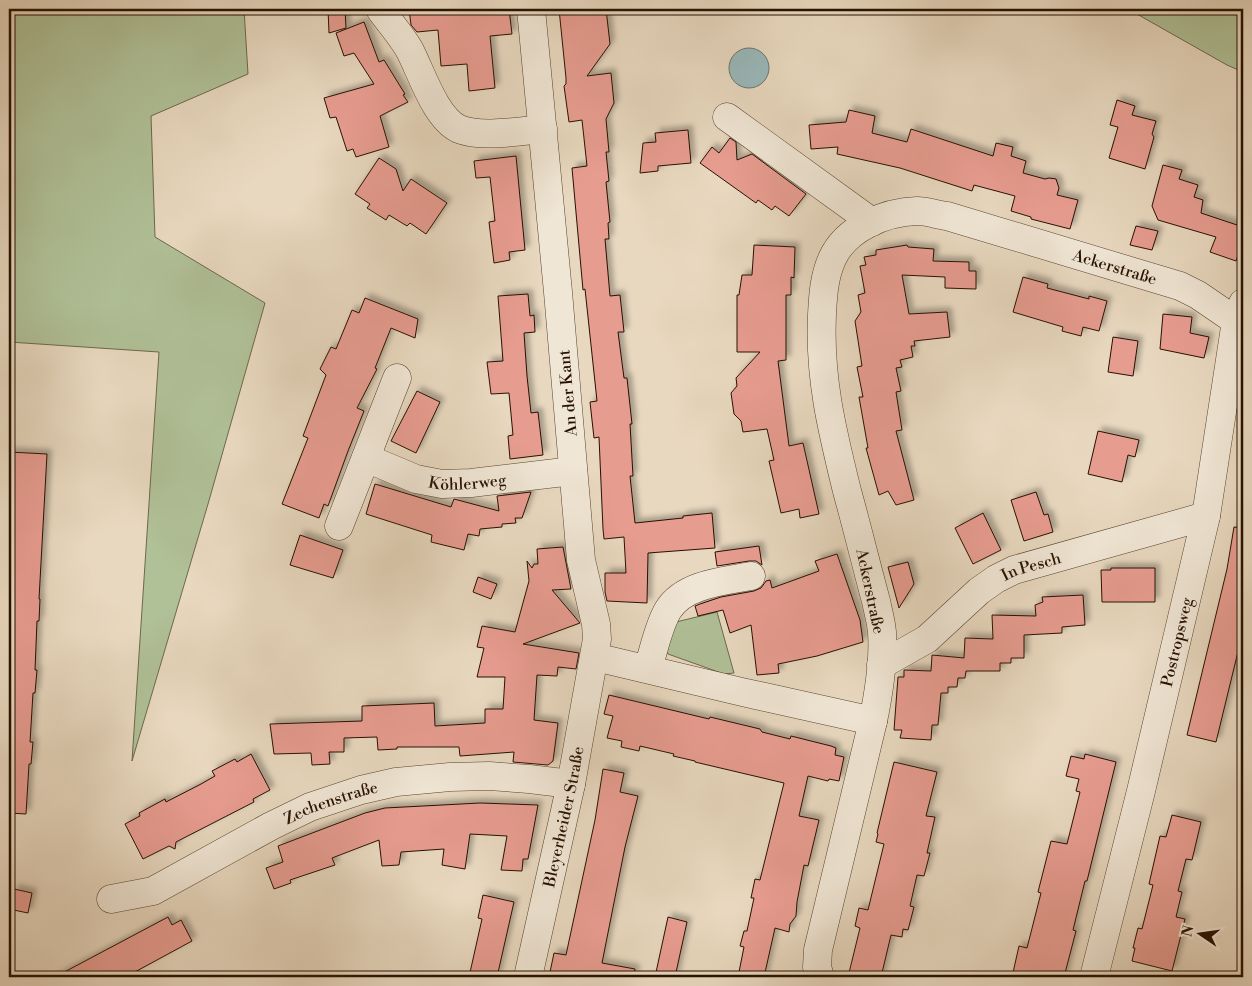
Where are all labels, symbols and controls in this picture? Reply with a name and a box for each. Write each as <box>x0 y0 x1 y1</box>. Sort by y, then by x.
street label: Ackerstraße <box>1069 245 1159 290</box>
street label: An der Kant <box>554 348 582 438</box>
street label: Köhlerweg <box>427 470 508 495</box>
street label: Ackerstraße <box>851 546 889 636</box>
street label: In Pesch <box>998 548 1064 586</box>
street label: Postropsweg <box>1157 595 1198 689</box>
street label: Bleyerheider Straße <box>539 745 589 890</box>
street label: Zechenstraße <box>281 778 380 829</box>
north arrow <box>1174 908 1224 958</box>
text: N <box>1178 924 1198 939</box>

